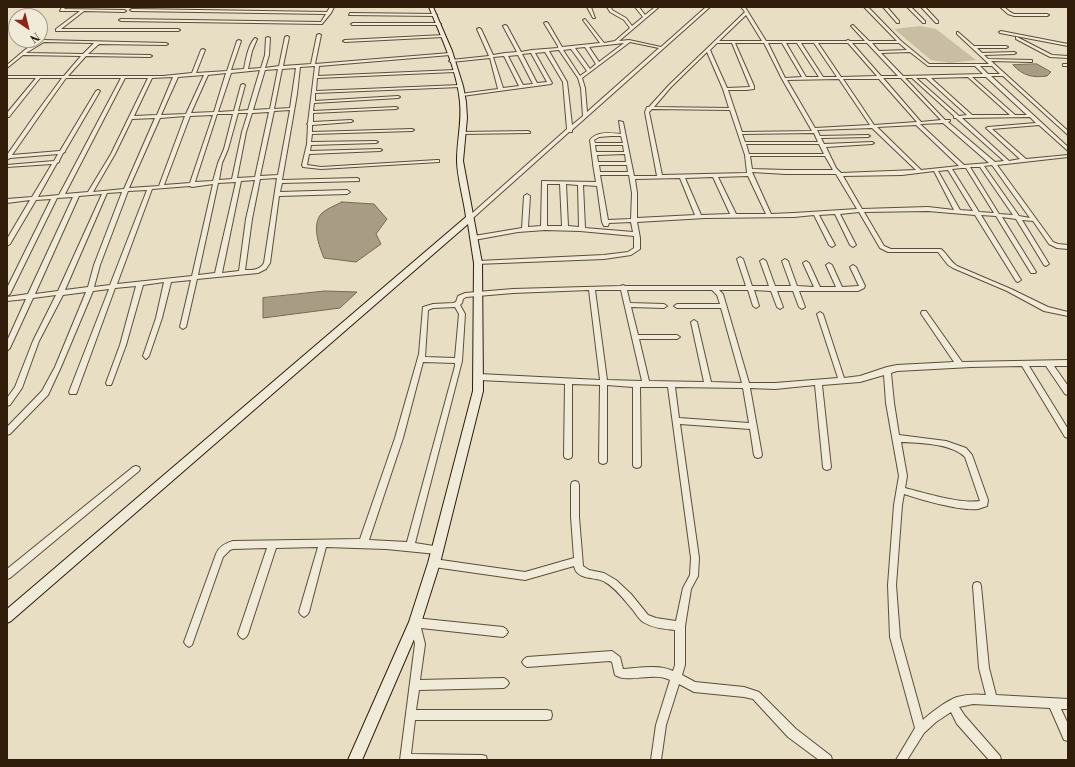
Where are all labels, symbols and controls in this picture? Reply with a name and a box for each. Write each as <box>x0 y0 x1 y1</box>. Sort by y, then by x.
north arrow <box>8 8 48 48</box>
text: N <box>27 29 42 45</box>

